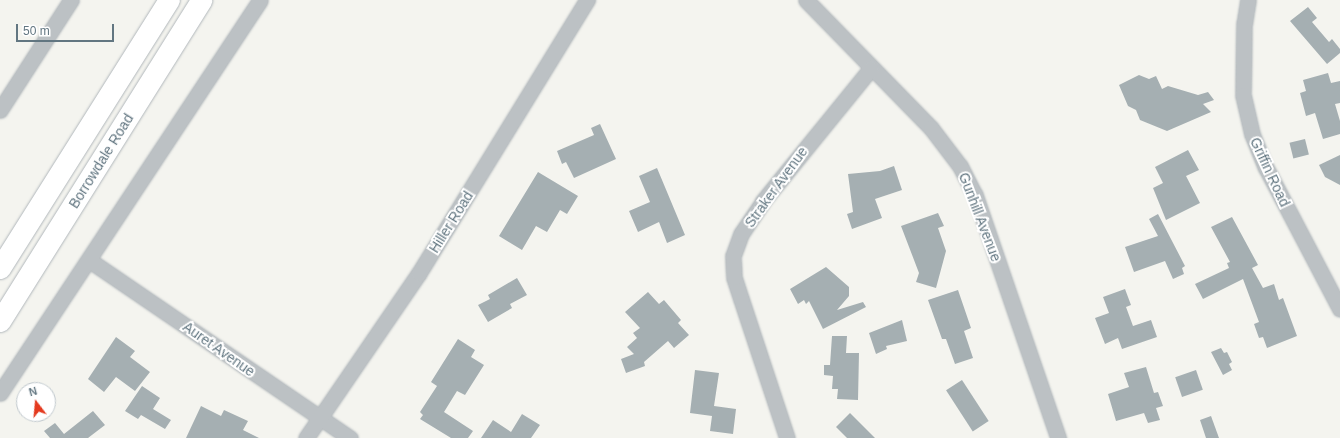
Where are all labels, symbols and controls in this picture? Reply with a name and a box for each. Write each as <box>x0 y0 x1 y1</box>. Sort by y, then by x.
scale bar <box>18 16 116 42</box>
text: 50 m <box>23 24 50 38</box>
street label: Borrowdale Road <box>65 111 137 211</box>
street label: Griffin Road <box>1247 135 1293 209</box>
street label: Straker Avenue <box>741 143 811 231</box>
street label: Gunhill Avenue <box>955 170 1005 264</box>
street label: Hiller Road <box>426 188 476 256</box>
street label: Auret Avenue <box>180 318 258 380</box>
north arrow <box>16 382 56 422</box>
text: N <box>27 385 38 398</box>

